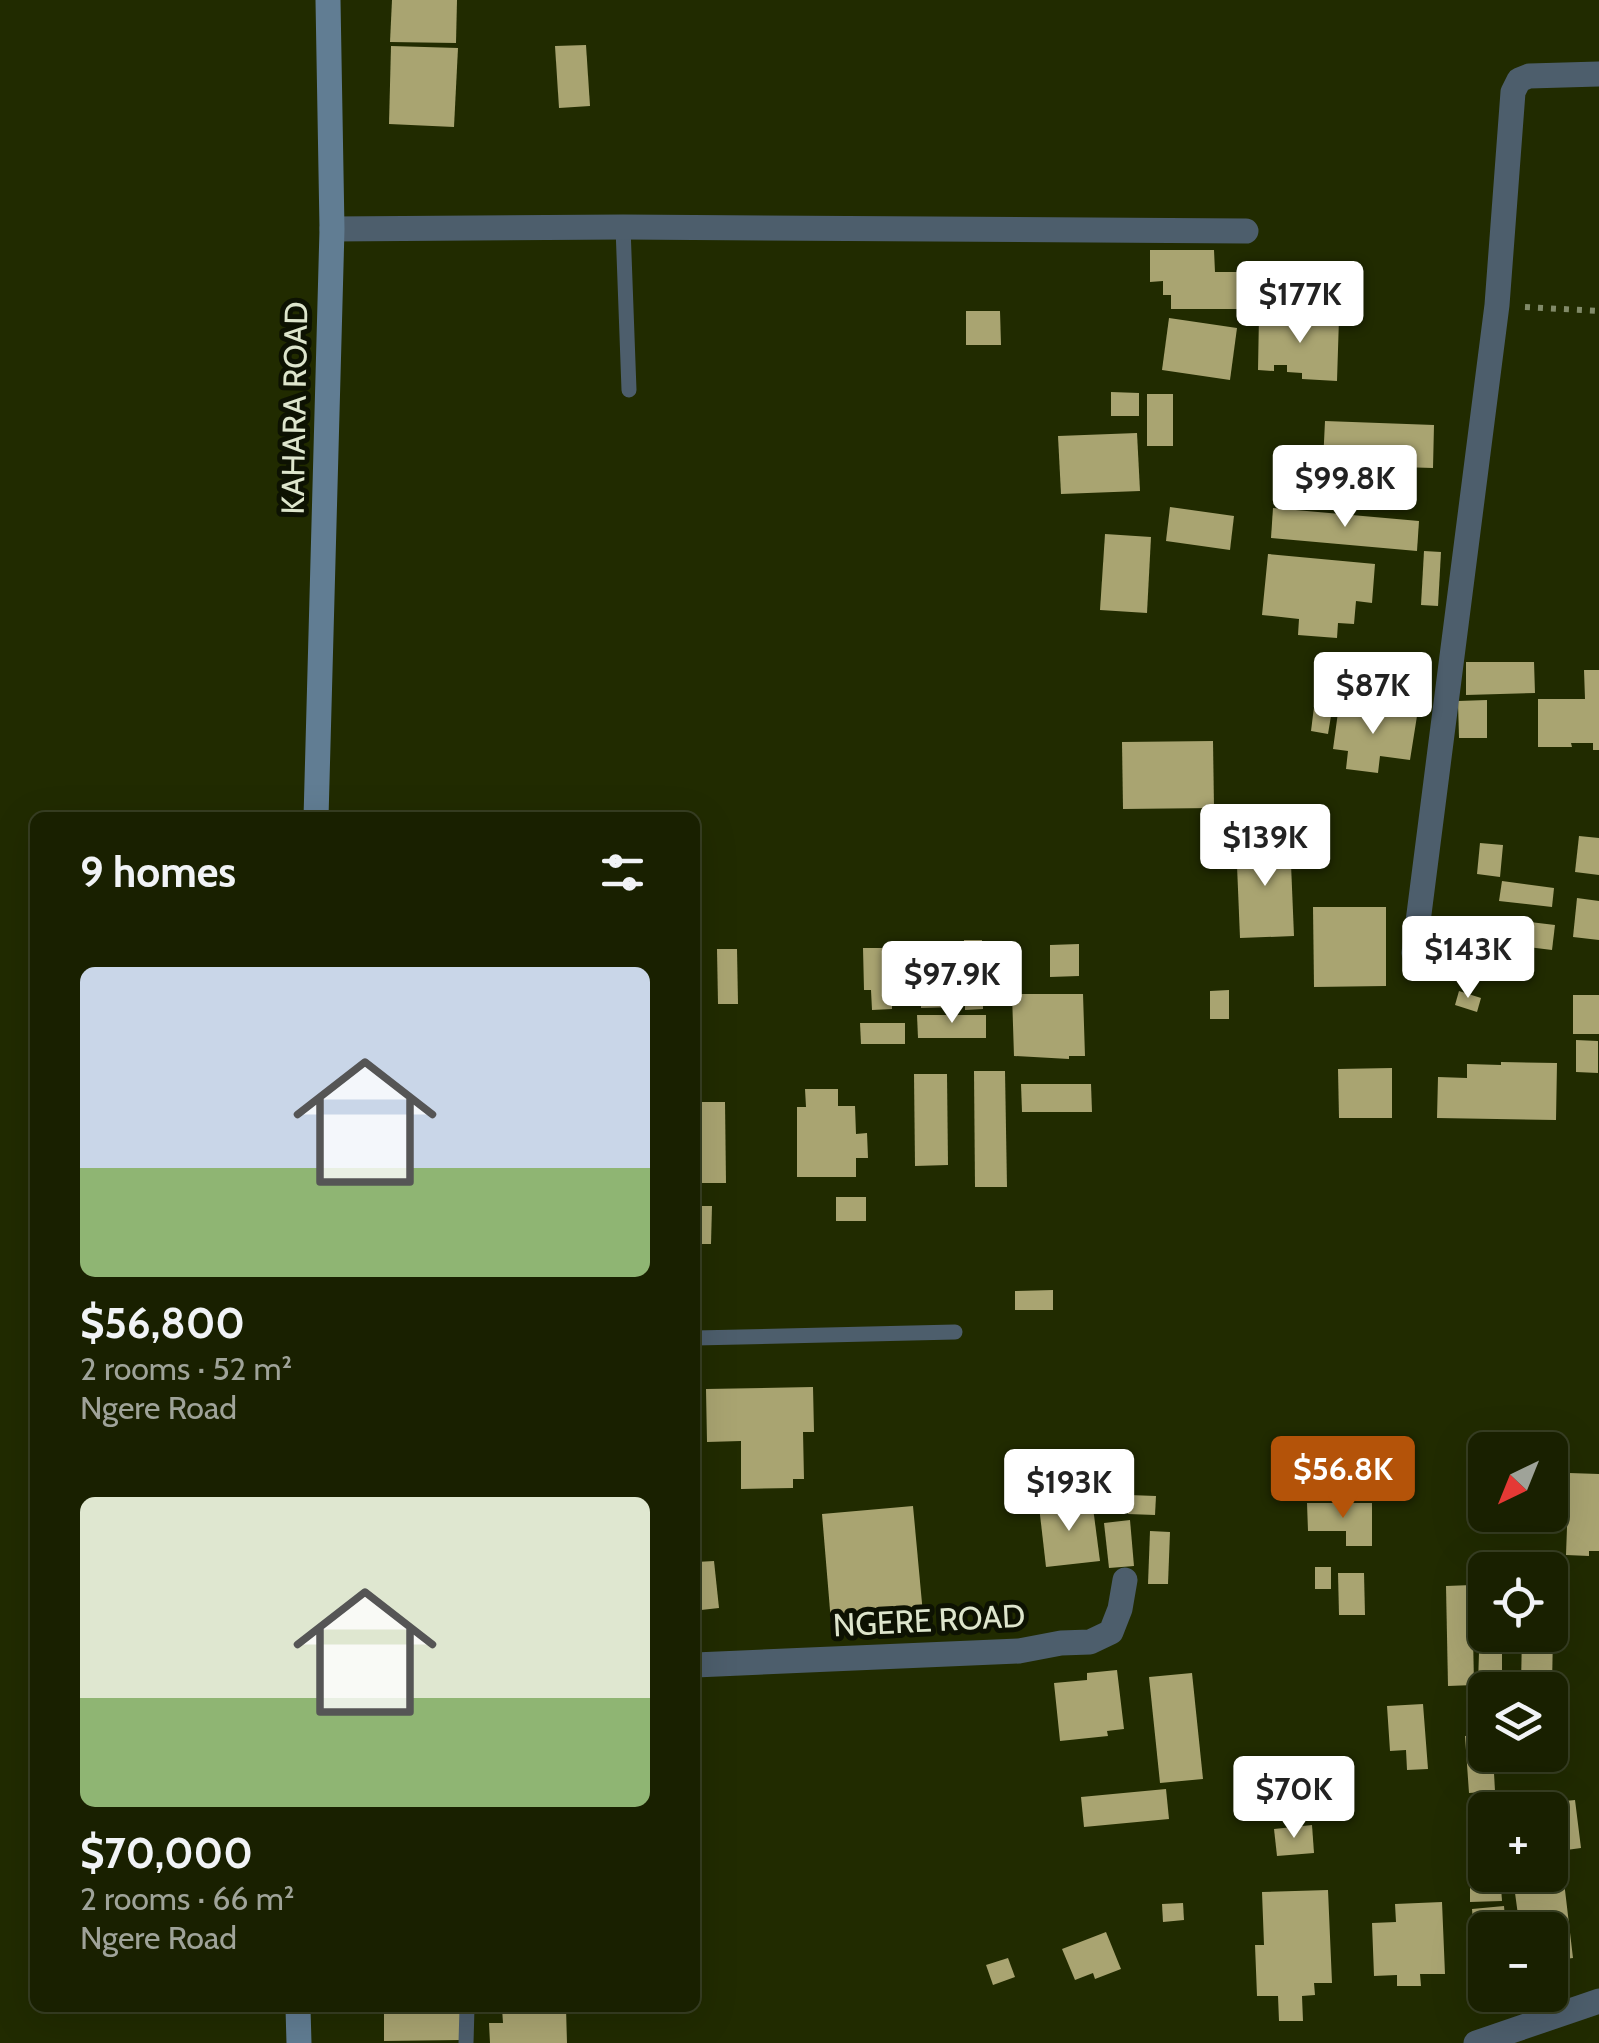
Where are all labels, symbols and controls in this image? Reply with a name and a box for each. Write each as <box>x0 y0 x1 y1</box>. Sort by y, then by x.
pin: $177K <box>1230 261 1370 346</box>
text: $177K <box>1258 274 1342 313</box>
street label: KAHARA ROAD <box>273 301 315 515</box>
pin: $99.8K <box>1264 445 1426 530</box>
text: $99.8K <box>1295 458 1395 497</box>
pin: $87K <box>1314 652 1432 737</box>
text: $87K <box>1336 665 1410 704</box>
pin: $139K <box>1195 804 1335 889</box>
text: $139K <box>1222 817 1308 856</box>
icon: filters <box>595 845 650 900</box>
text: 9 homes <box>80 846 236 898</box>
pin: $143K <box>1398 916 1538 1001</box>
text: $143K <box>1424 929 1512 968</box>
pin: $97.9K <box>871 941 1033 1026</box>
text: $97.9K <box>904 954 1000 993</box>
icon: home <box>275 1032 455 1212</box>
text: $56,800 <box>80 1297 245 1349</box>
text: 2 rooms · 52 m² <box>80 1349 292 1388</box>
text: Ngere Road <box>80 1388 237 1427</box>
north arrow <box>1468 1432 1568 1532</box>
map controls <box>1468 1432 1568 2012</box>
pin: $56.8K <box>1262 1436 1424 1521</box>
pin: $193K <box>999 1449 1139 1534</box>
text: $56.8K <box>1293 1449 1393 1488</box>
text: $193K <box>1026 1462 1112 1501</box>
button: locate <box>1468 1552 1568 1652</box>
icon: home <box>275 1562 455 1742</box>
street label: NGERE ROAD <box>832 1595 1026 1645</box>
button: layers <box>1468 1672 1568 1772</box>
pin: $70K <box>1235 1756 1353 1841</box>
text: $70K <box>1255 1769 1333 1808</box>
button: + <box>1468 1792 1568 1892</box>
text: $70,000 <box>80 1827 253 1879</box>
text: 2 rooms · 66 m² <box>80 1879 294 1918</box>
button: − <box>1468 1912 1568 2012</box>
text: Ngere Road <box>80 1918 237 1957</box>

